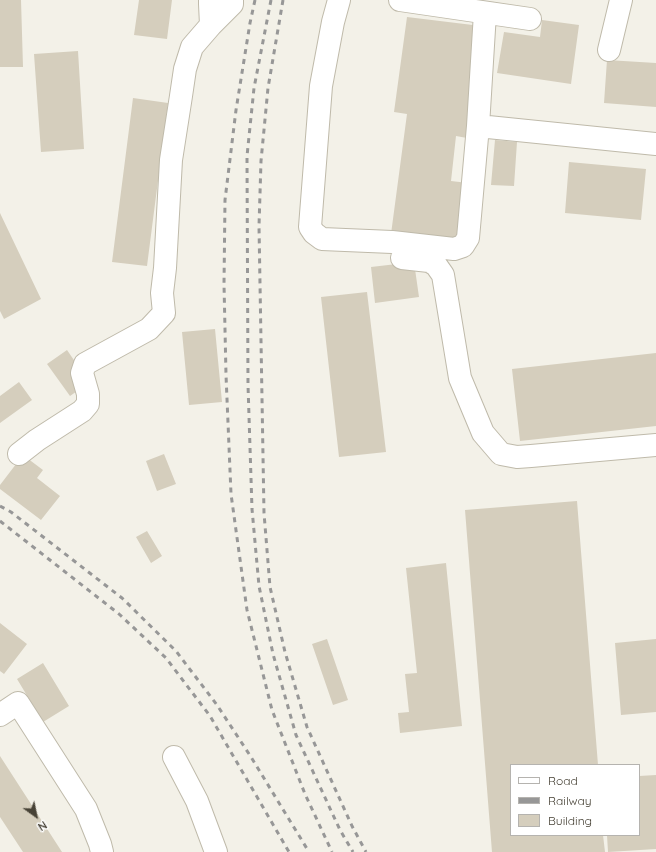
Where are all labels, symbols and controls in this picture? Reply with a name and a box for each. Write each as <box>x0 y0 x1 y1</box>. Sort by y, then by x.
legend <box>510 764 640 836</box>
text: Road <box>548 773 578 788</box>
text: Railway <box>548 793 592 808</box>
north arrow <box>16 796 56 836</box>
text: Building <box>548 813 592 828</box>
text: N <box>35 818 50 834</box>

